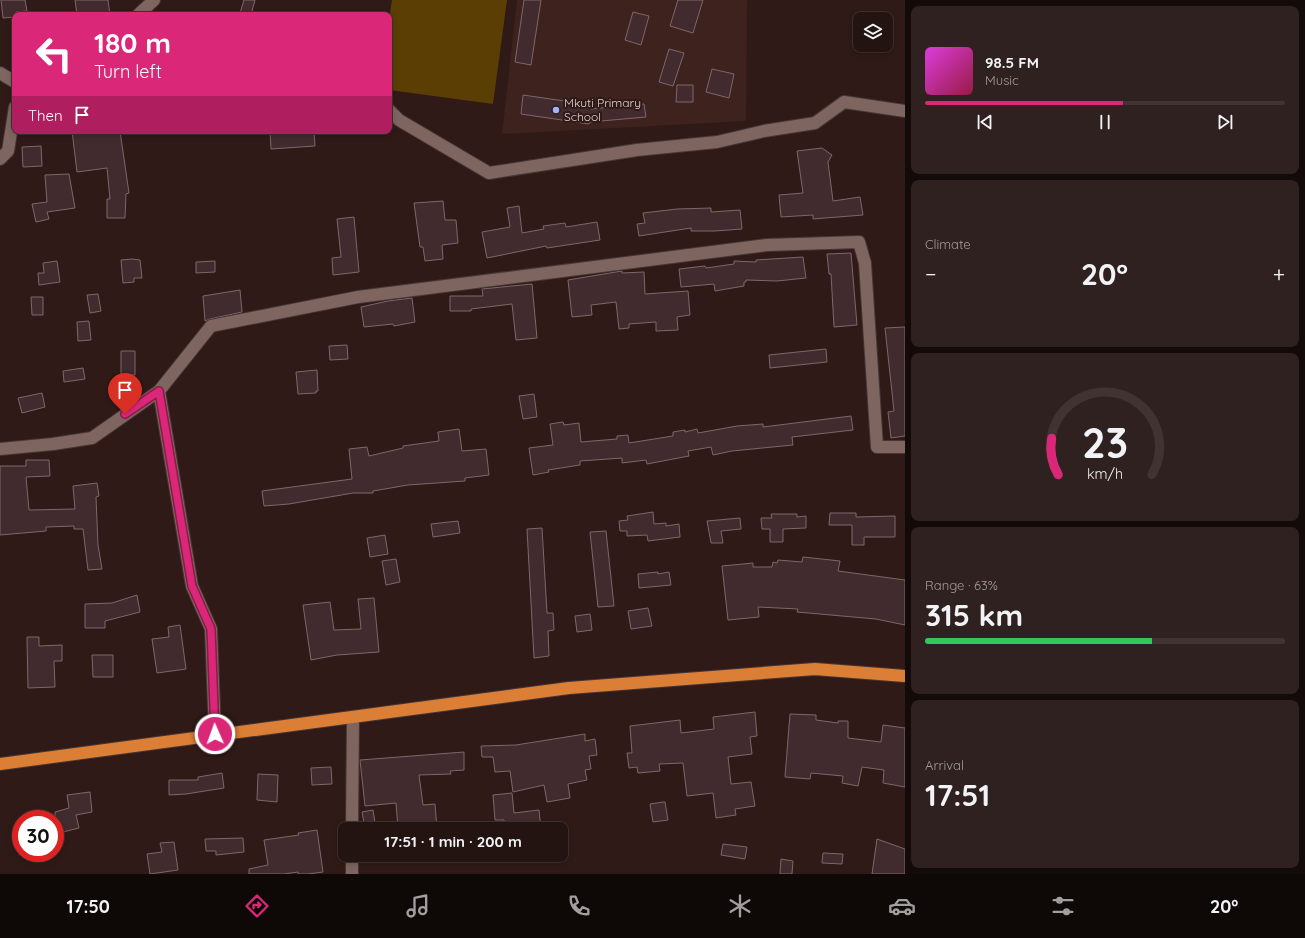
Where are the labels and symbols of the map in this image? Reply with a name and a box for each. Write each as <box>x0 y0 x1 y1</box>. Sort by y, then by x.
place label: Mkuti Primary School <box>564 95 641 124</box>
marker: Mkuti Primary School <box>551 105 561 115</box>
pin <box>108 373 142 414</box>
position arrow <box>194 713 236 755</box>
speed limit sign: 30 <box>12 810 64 862</box>

